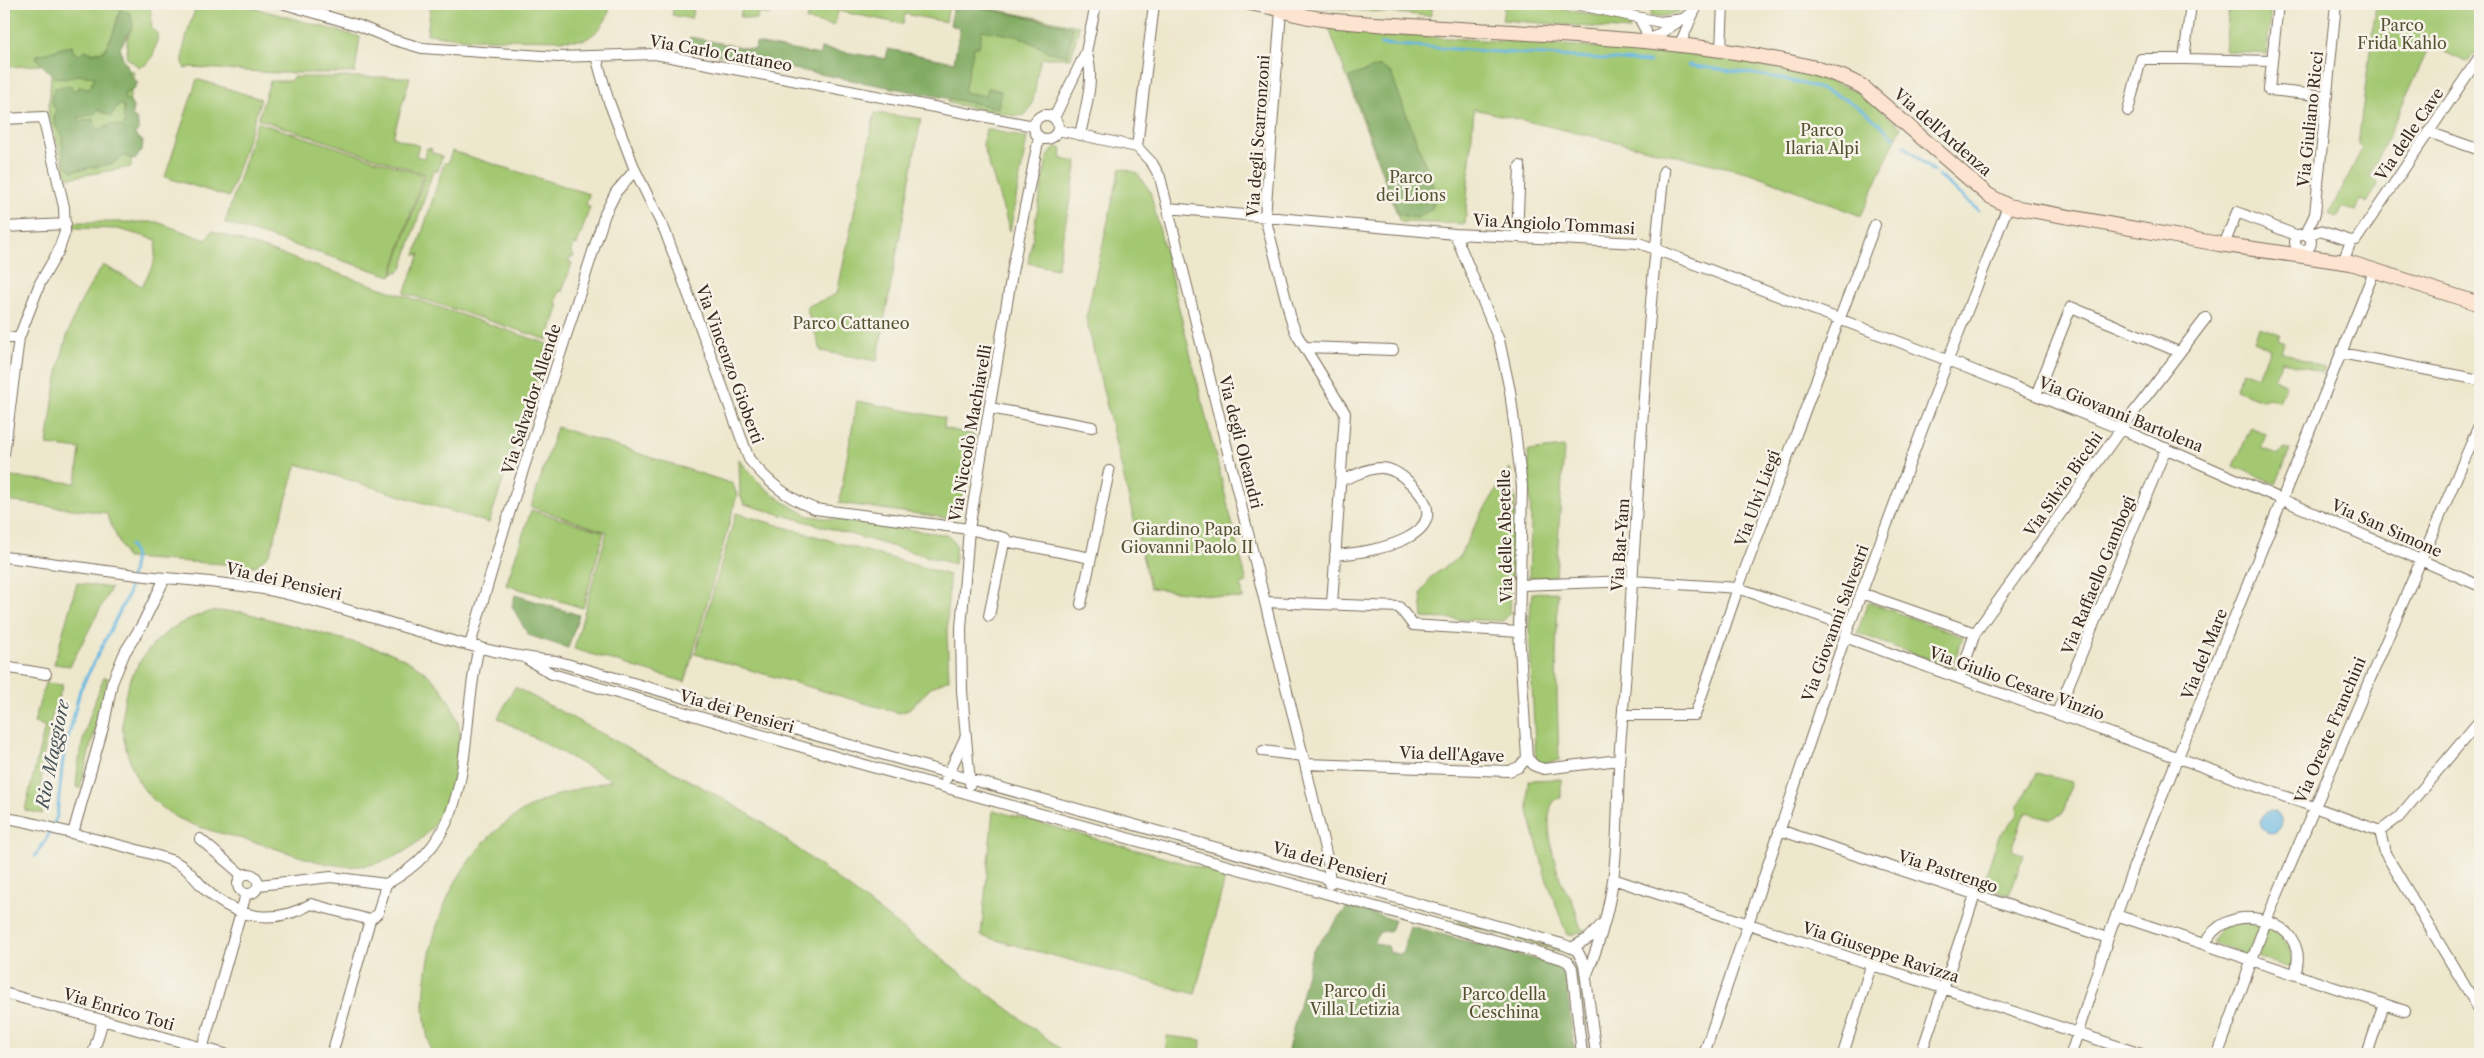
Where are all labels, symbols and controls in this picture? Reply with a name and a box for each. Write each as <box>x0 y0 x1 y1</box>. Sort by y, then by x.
park label: Parco Frida Kahlo <box>2357 15 2447 53</box>
street label: Via Carlo Cattaneo <box>647 30 794 75</box>
street label: Via Giuliano Ricci <box>2293 50 2327 189</box>
street label: Via degli Scarronzoni <box>1242 54 1274 219</box>
street label: Via dell'Ardenza <box>1889 83 1997 180</box>
street label: Via delle Cave <box>2370 84 2447 185</box>
park label: Parco Ilaria Alpi <box>1785 120 1859 158</box>
park label: Parco dei Lions <box>1376 167 1446 205</box>
street label: Via Angiolo Tommasi <box>1472 210 1636 238</box>
street label: Via Vincenzo Gioberti <box>692 281 768 446</box>
park label: Parco Cattaneo <box>792 313 910 333</box>
street label: Via Salvador Allende <box>497 321 565 478</box>
street label: Via Niccolò Machiavelli <box>944 343 995 524</box>
street label: Via Giovanni Bartolena <box>2035 371 2207 456</box>
street label: Via degli Oleandri <box>1215 372 1267 511</box>
street label: Via Silvio Bicchi <box>2019 428 2107 541</box>
street label: Via Ulvi Liegi <box>1730 447 1784 550</box>
street label: Via delle Abetelle <box>1494 469 1516 604</box>
street label: Via Raffaello Gambogi <box>2057 492 2139 658</box>
street label: Via San Simone <box>2328 494 2446 561</box>
street label: Via Bat-Yam <box>1607 498 1633 593</box>
park label: Giardino Papa Giovanni Paolo II <box>1121 519 1253 557</box>
street label: Via Giovanni Salvestri <box>1797 542 1873 705</box>
street label: Via dei Pensieri <box>223 558 344 604</box>
street label: Via del Mare <box>2176 605 2231 703</box>
street label: Via Giulio Cesare Vinzio <box>1926 642 2108 724</box>
street label: Via Oreste Franchini <box>2290 654 2370 807</box>
street label: Via dei Pensieri <box>676 685 797 737</box>
water label: Rio Maggiore <box>31 696 75 812</box>
street label: Via dell'Agave <box>1398 742 1505 766</box>
street label: Via dei Pensieri <box>1269 837 1390 889</box>
street label: Via Pastrengo <box>1895 845 2001 897</box>
street label: Via Giuseppe Ravizza <box>1799 917 1962 987</box>
park label: Parco di Villa Letizia <box>1309 981 1401 1019</box>
street label: Via Enrico Toti <box>60 983 177 1034</box>
park label: Parco della Ceschina <box>1462 984 1547 1022</box>

